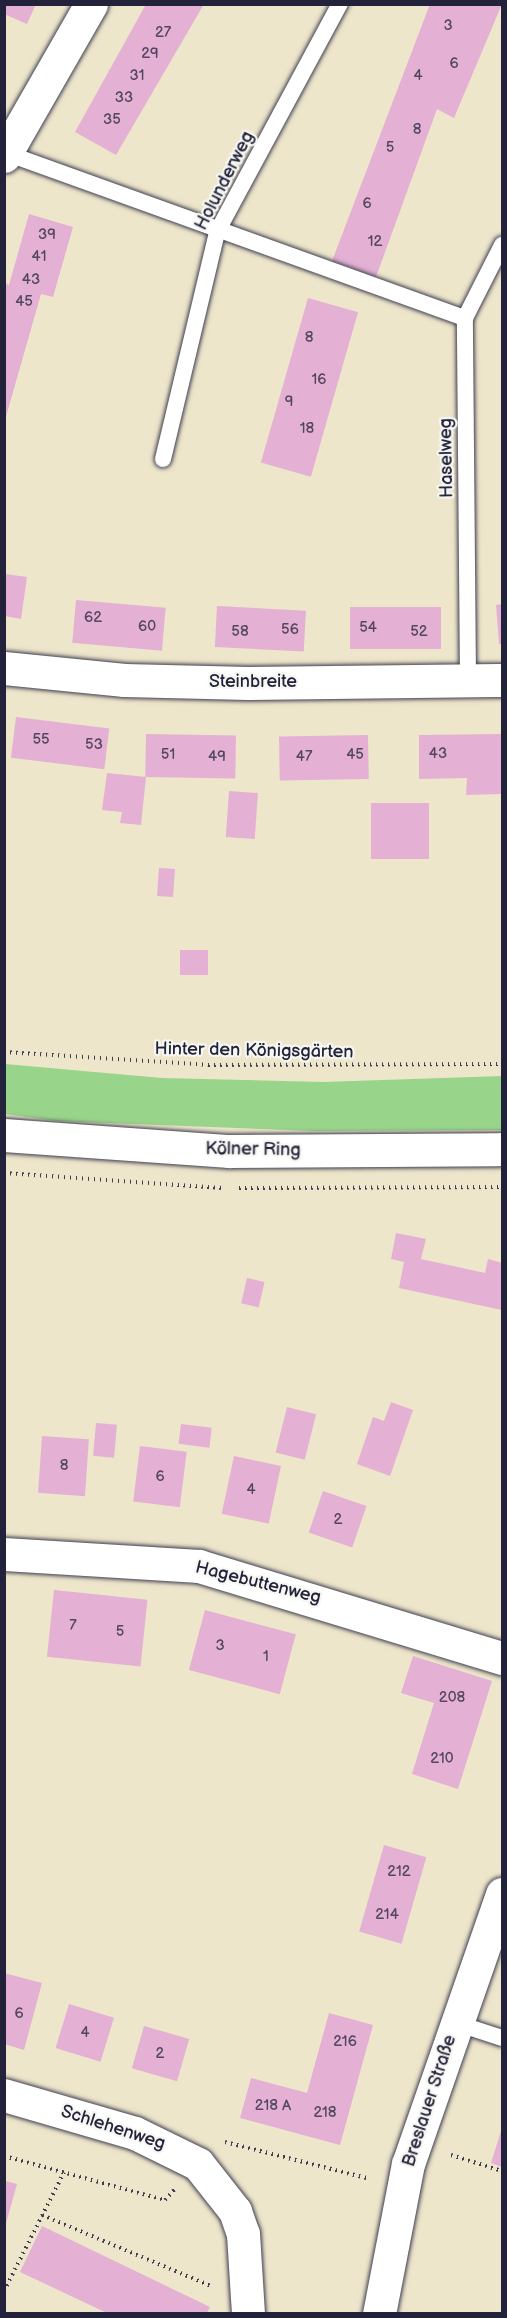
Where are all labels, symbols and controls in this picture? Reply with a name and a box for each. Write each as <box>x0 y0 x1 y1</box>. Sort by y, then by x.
house number: 3 <box>443 17 453 35</box>
house number: 27 <box>155 24 171 42</box>
house number: 29 <box>141 45 159 63</box>
house number: 6 <box>449 55 459 73</box>
house number: 31 <box>129 67 145 85</box>
house number: 4 <box>413 67 423 85</box>
house number: 33 <box>115 89 133 107</box>
house number: 35 <box>103 111 121 129</box>
house number: 8 <box>413 121 421 139</box>
street label: Holunderweg <box>191 128 259 234</box>
house number: 5 <box>386 139 394 157</box>
house number: 6 <box>362 195 372 213</box>
house number: 39 <box>38 226 56 244</box>
house number: 12 <box>368 233 382 251</box>
house number: 41 <box>32 248 46 266</box>
house number: 43 <box>22 271 40 289</box>
house number: 45 <box>15 293 33 311</box>
house number: 8 <box>305 329 313 347</box>
house number: 16 <box>312 371 326 389</box>
house number: 9 <box>285 393 293 411</box>
street label: Haselweg <box>436 418 458 498</box>
house number: 18 <box>300 420 314 438</box>
house number: 62 <box>84 609 102 627</box>
house number: 60 <box>138 618 156 636</box>
house number: 54 <box>359 619 377 637</box>
house number: 56 <box>281 621 299 639</box>
house number: 58 <box>231 623 249 641</box>
house number: 52 <box>410 623 428 641</box>
street label: Steinbreite <box>209 671 297 693</box>
house number: 55 <box>32 731 50 749</box>
house number: 53 <box>85 736 103 754</box>
house number: 43 <box>429 745 447 763</box>
house number: 51 <box>161 746 175 764</box>
house number: 45 <box>346 746 364 764</box>
house number: 49 <box>208 748 226 766</box>
house number: 47 <box>296 748 312 766</box>
street label: Hinter den Königsgärten <box>154 1038 354 1064</box>
street label: Kölner Ring <box>205 1138 301 1162</box>
house number: 8 <box>60 1457 68 1475</box>
house number: 6 <box>155 1468 165 1486</box>
house number: 4 <box>246 1481 256 1499</box>
house number: 2 <box>334 1511 342 1529</box>
street label: Hagebuttenweg <box>193 1557 323 1609</box>
house number: 7 <box>69 1617 77 1635</box>
house number: 5 <box>116 1623 124 1641</box>
house number: 3 <box>215 1637 225 1655</box>
house number: 1 <box>263 1648 269 1666</box>
house number: 208 <box>439 1689 465 1707</box>
house number: 210 <box>430 1750 454 1768</box>
house number: 212 <box>387 1863 411 1881</box>
house number: 214 <box>375 1906 399 1924</box>
house number: 6 <box>14 2005 24 2023</box>
house number: 4 <box>80 2024 90 2042</box>
street label: Breslauer Straße <box>398 2032 462 2170</box>
house number: 216 <box>333 2033 357 2051</box>
house number: 2 <box>156 2045 164 2063</box>
house number: 218 A <box>255 2097 291 2115</box>
street label: Schlehenweg <box>58 2101 168 2155</box>
house number: 218 <box>313 2104 337 2122</box>

